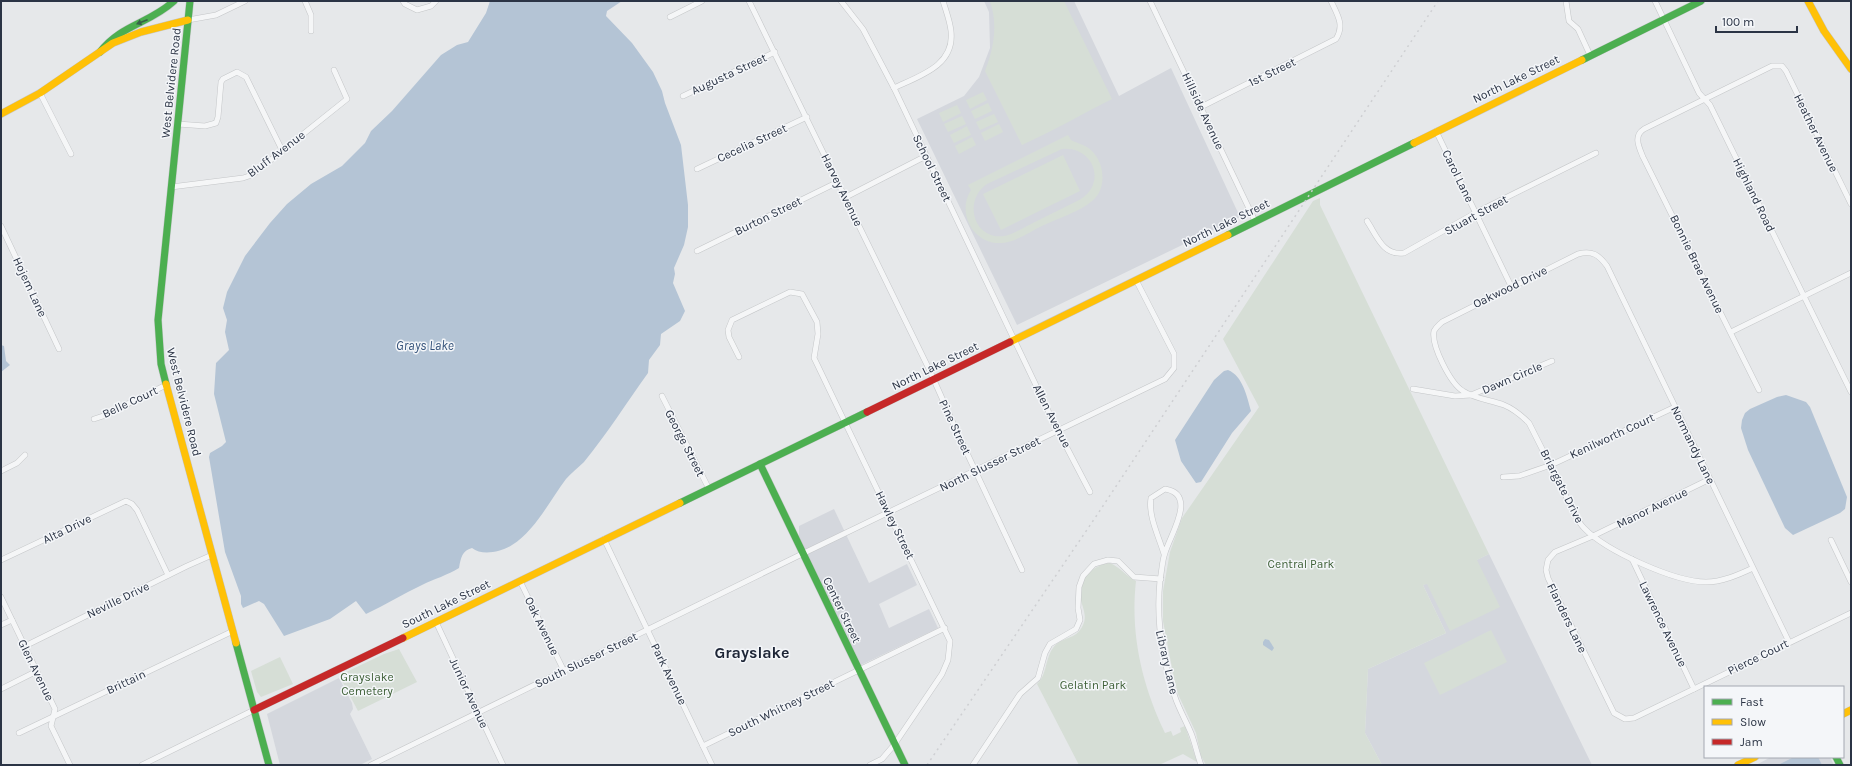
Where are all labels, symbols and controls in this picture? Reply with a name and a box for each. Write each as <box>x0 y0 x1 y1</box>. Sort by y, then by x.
scale bar <box>1716 8 1797 34</box>
text: 100 m <box>1722 15 1754 29</box>
one-way arrow <box>136 19 148 25</box>
street label: West Belvidere Road <box>158 27 184 139</box>
street label: Augusta Street <box>689 50 769 98</box>
street label: North Lake Street <box>1470 52 1562 106</box>
street label: 1st Street <box>1246 54 1298 89</box>
street label: Hillside Avenue <box>1179 70 1227 152</box>
street label: Heather Avenue <box>1791 92 1841 174</box>
street label: Cecelia Street <box>715 121 789 165</box>
street label: Bluff Avenue <box>244 128 308 180</box>
street label: School Street <box>910 132 954 204</box>
street label: Carol Lane <box>1439 147 1477 205</box>
street label: Harvey Avenue <box>818 151 866 229</box>
street label: Highland Road <box>1730 156 1778 234</box>
street label: Stuart Street <box>1442 192 1511 238</box>
street label: Burton Street <box>732 193 804 238</box>
street label: North Lake Street <box>1180 196 1272 250</box>
street label: Bonnie Brae Avenue <box>1667 212 1727 316</box>
street label: Hojem Lane <box>10 255 50 319</box>
street label: Oakwood Drive <box>1471 263 1549 311</box>
water label: Grays Lake <box>396 338 454 353</box>
street label: North Lake Street <box>889 339 981 393</box>
street label: West Belvidere Road <box>164 346 204 458</box>
street label: Dawn Circle <box>1480 359 1544 397</box>
street label: Allen Avenue <box>1030 382 1074 450</box>
street label: Belle Court <box>100 383 160 421</box>
street label: Pine Street <box>936 397 974 457</box>
street label: Normandy Lane <box>1668 404 1718 486</box>
street label: George Street <box>662 407 708 479</box>
street label: Kenilworth Court <box>1567 410 1657 462</box>
street label: North Slusser Street <box>937 433 1043 495</box>
street label: Briargate Drive <box>1537 447 1587 525</box>
street label: Manor Avenue <box>1614 485 1690 531</box>
street label: Hawley Street <box>872 489 918 562</box>
street label: Alta Drive <box>40 511 94 547</box>
park label: Central Park <box>1268 557 1335 571</box>
street label: Center Street <box>820 575 864 646</box>
street label: South Lake Street <box>400 576 493 631</box>
street label: Neville Drive <box>84 579 152 621</box>
street label: Lawrence Avenue <box>1636 579 1690 669</box>
street label: Flanders Lane <box>1544 581 1590 655</box>
street label: Oak Avenue <box>522 594 562 658</box>
street label: Library Lane <box>1153 628 1181 696</box>
street label: South Slusser Street <box>532 629 640 691</box>
street label: Pierce Court <box>1725 636 1791 678</box>
street label: Glen Avenue <box>15 637 57 703</box>
street label: Park Avenue <box>648 641 690 707</box>
district label: Grayslake <box>714 643 790 662</box>
street label: Junior Avenue <box>447 656 491 730</box>
street label: Brittain <box>104 667 148 697</box>
park label: Grayslake Cemetery <box>340 670 394 698</box>
street label: South Whitney Street <box>726 676 837 740</box>
park label: Gelatin Park <box>1060 678 1126 692</box>
legend <box>1704 686 1844 758</box>
text: Fast <box>1740 695 1764 709</box>
text: Slow <box>1740 715 1766 729</box>
text: Jam <box>1740 735 1763 749</box>

